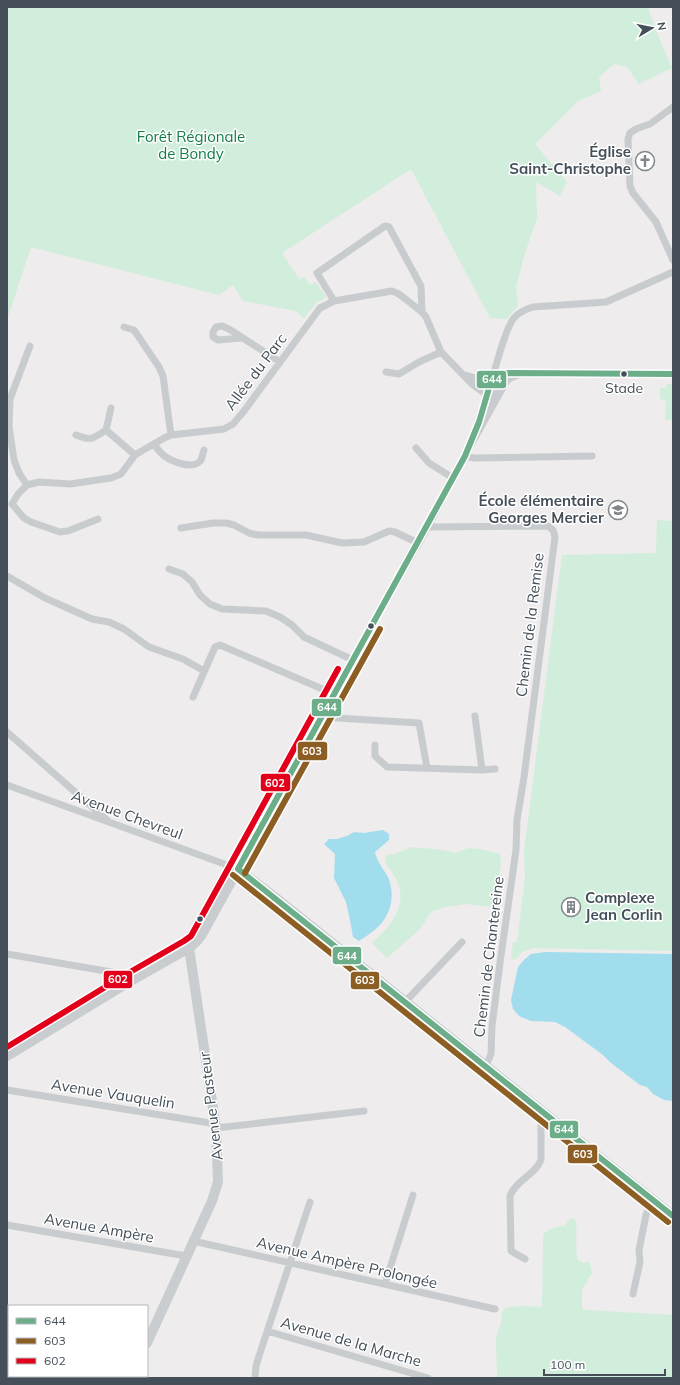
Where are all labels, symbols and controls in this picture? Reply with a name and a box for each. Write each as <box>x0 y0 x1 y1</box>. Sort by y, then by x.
north arrow <box>632 8 672 48</box>
text: N <box>654 21 669 32</box>
park label: Forêt Régionale de Bondy <box>137 127 245 163</box>
place label: Église Saint-Christophe <box>509 142 631 178</box>
church icon: Église Saint-Christophe <box>634 150 656 172</box>
street label: Allée du Parc <box>221 330 291 414</box>
marker: Stade <box>619 369 629 379</box>
line badge: 644 <box>476 370 507 389</box>
text: 644 <box>482 372 502 386</box>
place label: Stade <box>605 379 643 397</box>
place label: École élémentaire Georges Mercier <box>479 491 604 527</box>
school or university icon: École élémentaire Georges Mercier <box>607 499 629 521</box>
street label: Chemin de la Remise <box>511 552 548 698</box>
unlabelled marker <box>366 621 376 631</box>
line badge: 644 <box>311 698 342 717</box>
text: 644 <box>317 700 337 714</box>
line badge: 603 <box>297 741 328 761</box>
text: 603 <box>302 744 322 758</box>
line badge: 602 <box>260 773 291 792</box>
text: 602 <box>265 776 285 790</box>
street label: Avenue Chevreul <box>69 786 185 843</box>
street label: Chemin de Chantereine <box>469 875 508 1038</box>
place label: Complexe Jean Corlin <box>585 888 663 924</box>
building icon: Complexe Jean Corlin <box>560 896 582 918</box>
unlabelled marker <box>195 914 205 924</box>
line badge: 644 <box>332 946 362 965</box>
text: 644 <box>337 949 357 963</box>
line badge: 602 <box>103 970 133 989</box>
line badge: 603 <box>350 971 380 990</box>
text: 602 <box>108 972 128 986</box>
text: 603 <box>355 973 375 987</box>
street label: Avenue Pasteur <box>194 1050 227 1161</box>
street label: Avenue Vauquelin <box>50 1074 176 1113</box>
line badge: 644 <box>549 1120 579 1139</box>
text: 644 <box>554 1122 574 1136</box>
line badge: 603 <box>567 1144 598 1164</box>
text: 603 <box>573 1147 593 1161</box>
street label: Avenue Ampère <box>43 1209 155 1247</box>
street label: Avenue Ampère Prolongée <box>255 1232 439 1293</box>
legend <box>8 1305 148 1377</box>
street label: Avenue de la Marche <box>279 1312 424 1371</box>
text: 644 <box>44 1313 66 1328</box>
text: 603 <box>44 1333 66 1348</box>
scale bar <box>544 1351 665 1377</box>
text: 602 <box>44 1353 66 1368</box>
text: 100 m <box>550 1357 585 1372</box>

